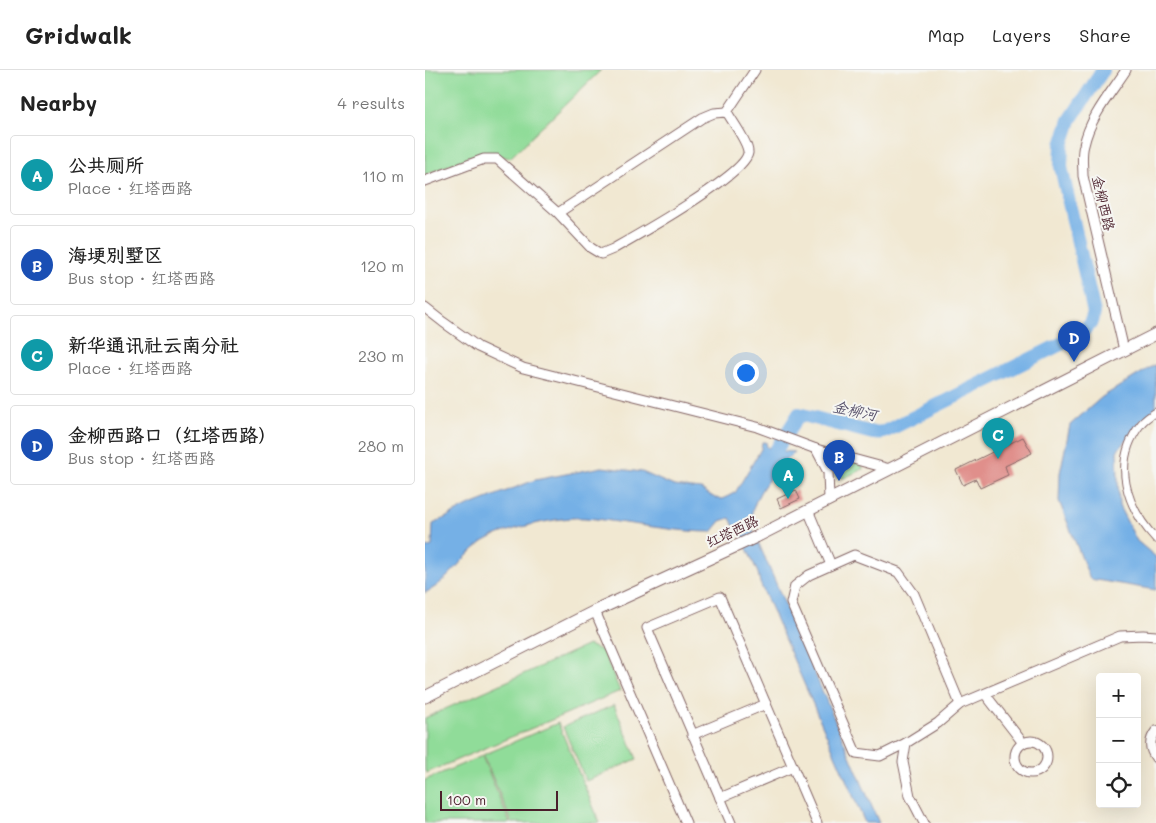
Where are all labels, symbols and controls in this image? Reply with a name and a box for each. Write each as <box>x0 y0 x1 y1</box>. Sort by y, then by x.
text: Gridwalk <box>25 19 132 50</box>
text: Map <box>928 23 964 47</box>
text: Layers <box>992 23 1051 47</box>
text: Share <box>1079 23 1131 47</box>
text: Nearby <box>20 89 97 116</box>
text: 4 results <box>337 92 405 113</box>
text: 公共厕所 <box>68 152 144 177</box>
text: A <box>31 165 43 186</box>
text: 110 m <box>362 165 404 186</box>
street label: 金柳西路 <box>1088 174 1120 232</box>
text: Place · 红塔西路 <box>68 177 192 198</box>
text: 海埂别墅区 <box>68 242 163 267</box>
text: B <box>32 255 42 276</box>
text: 120 m <box>360 255 404 276</box>
text: Bus stop · 红塔西路 <box>68 267 215 288</box>
pin: D <box>1058 321 1090 362</box>
text: 新华通讯社云南分社 <box>68 332 239 357</box>
text: C <box>31 345 43 366</box>
text: 230 m <box>358 345 404 366</box>
text: Place · 红塔西路 <box>68 357 192 378</box>
your location <box>733 360 759 386</box>
water label: 金柳河 <box>831 396 882 425</box>
pin: C <box>982 418 1014 459</box>
text: 金柳西路口（红塔西路） <box>68 422 277 447</box>
text: D <box>31 435 43 456</box>
text: 280 m <box>358 435 404 456</box>
pin: B <box>823 440 855 481</box>
text: Bus stop · 红塔西路 <box>68 447 215 468</box>
pin: A <box>772 458 804 499</box>
street label: 红塔西路 <box>703 511 761 551</box>
map controls <box>1096 673 1141 808</box>
button: + <box>1096 673 1141 718</box>
button: − <box>1096 718 1141 763</box>
button: locate <box>1096 763 1141 808</box>
scale bar <box>440 788 557 811</box>
text: 100 m <box>447 790 486 809</box>

